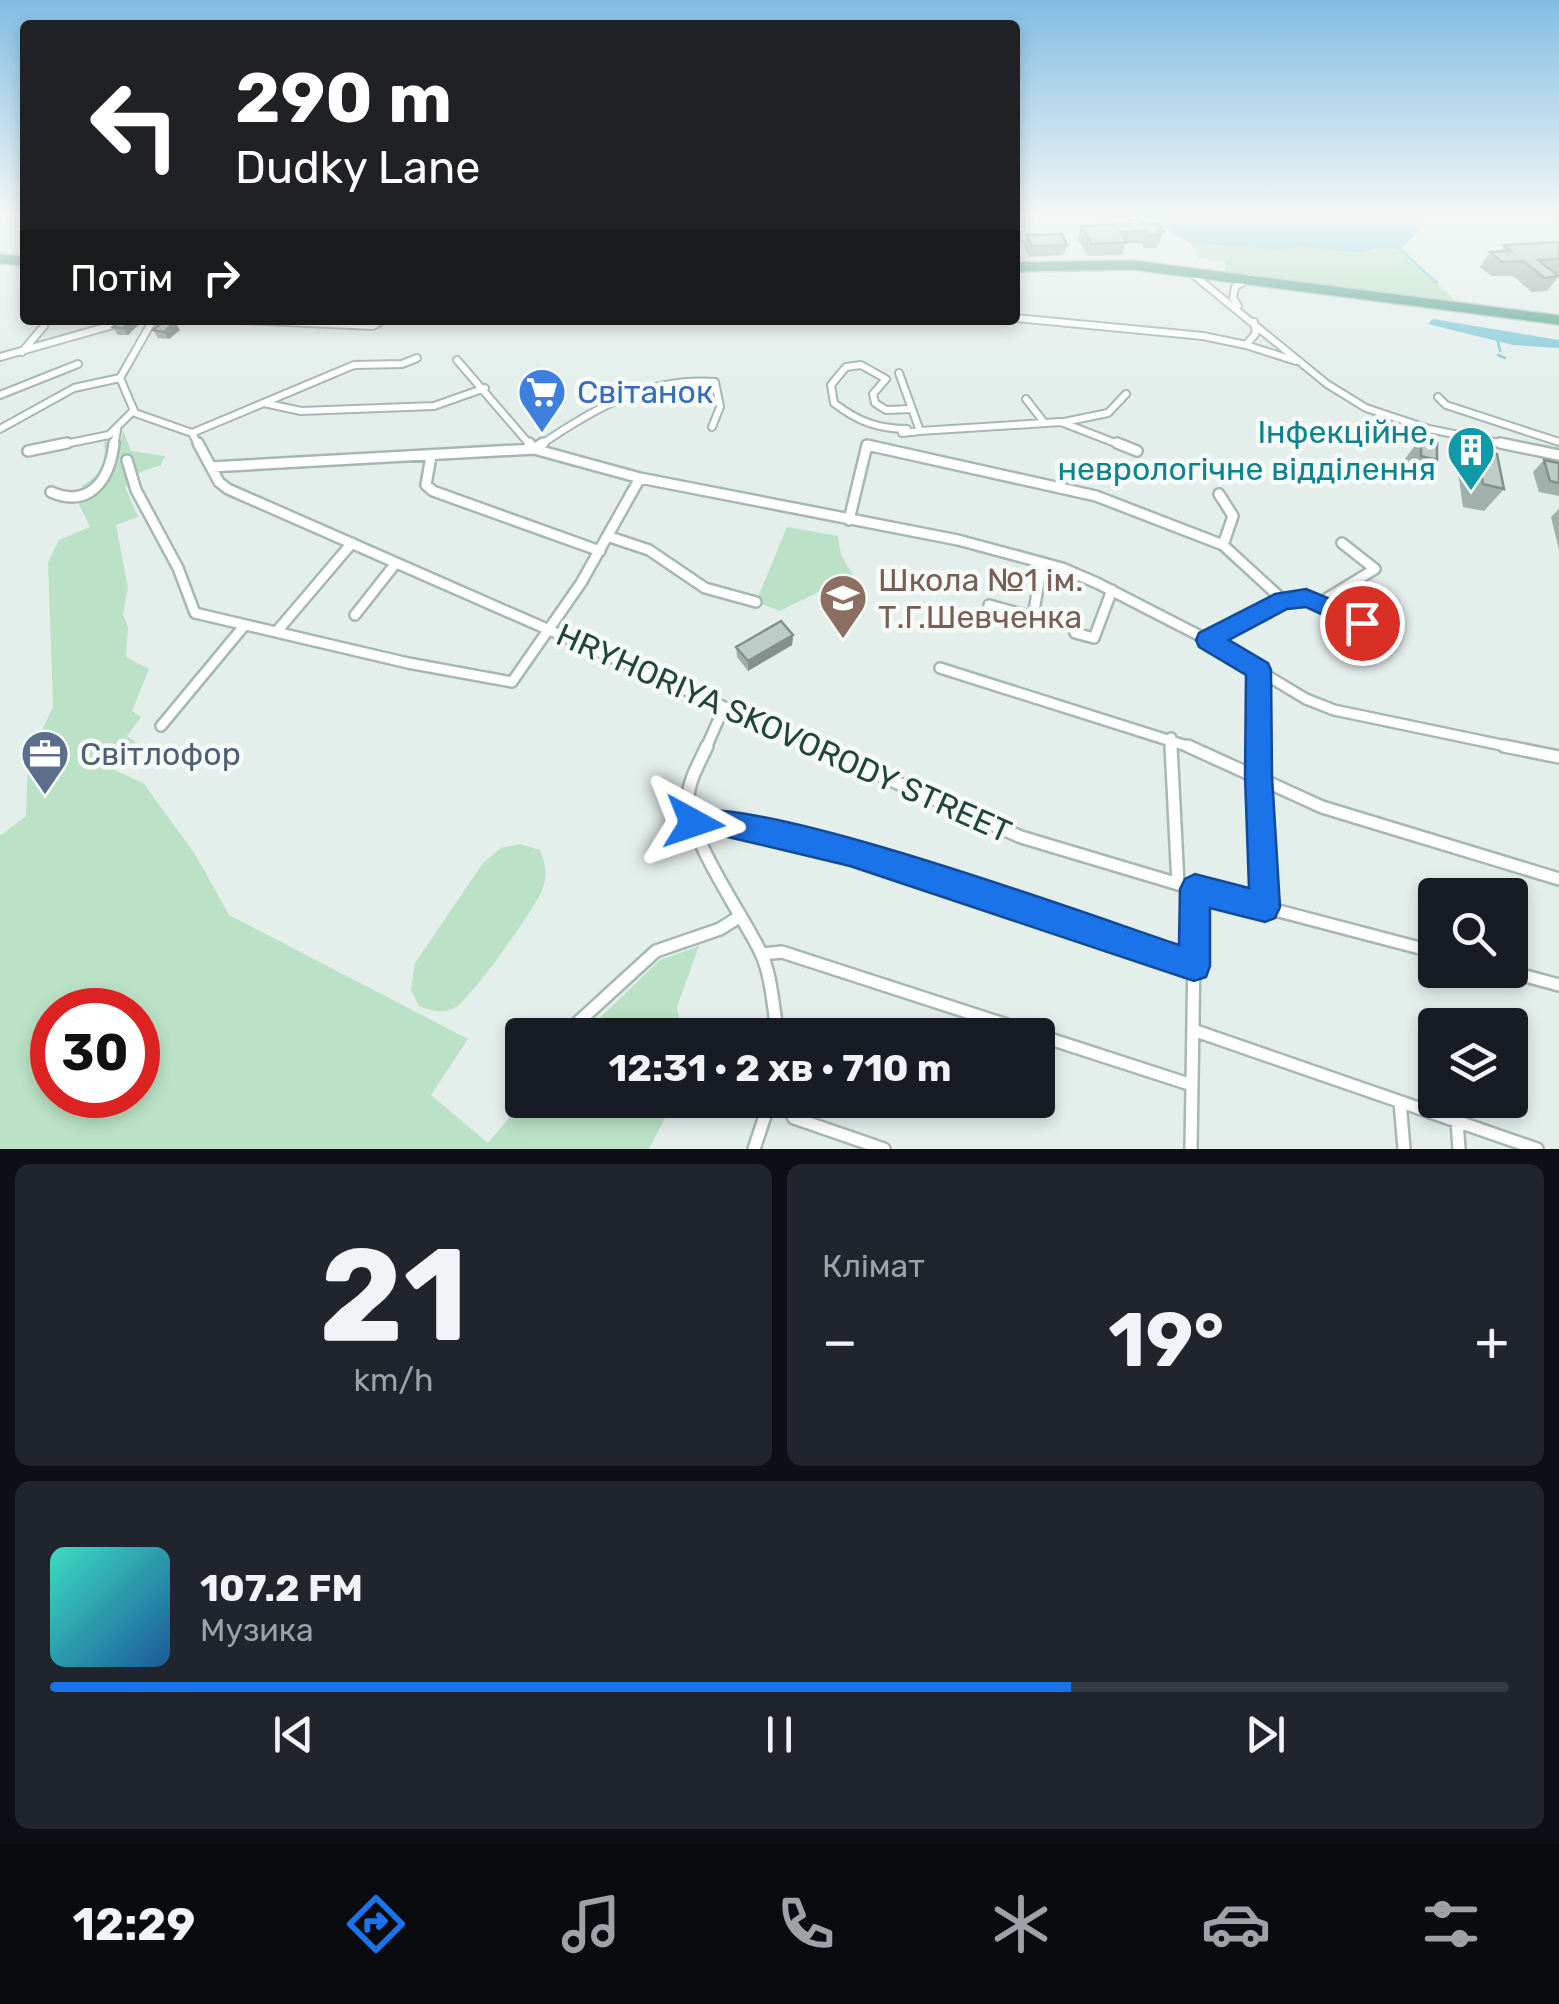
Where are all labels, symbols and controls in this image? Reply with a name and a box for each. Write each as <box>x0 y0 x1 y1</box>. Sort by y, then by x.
text: 290 m <box>235 57 452 140</box>
icon: left <box>70 60 200 190</box>
text: Dudky Lane <box>235 141 480 194</box>
icon: right <box>194 250 249 305</box>
text: Потім <box>70 255 174 301</box>
supermarket icon: Світанок <box>516 366 568 434</box>
place label: Світанок <box>577 373 713 411</box>
place label: Інфекційне, неврологічне відділення <box>1057 413 1436 488</box>
building icon: Інфекційне, неврологічне відділення <box>1445 424 1497 492</box>
place label: Школа №1 ім. Т.Г.Шевченка <box>878 561 1083 636</box>
school or university icon: Школа №1 ім. Т.Г.Шевченка <box>817 572 869 640</box>
pin <box>1320 581 1405 666</box>
icon: arrive <box>1335 596 1390 651</box>
street label: HRYHORIYA SKOVORODY STREET <box>551 615 1017 851</box>
office icon: Світлофор <box>19 728 71 796</box>
place label: Світлофор <box>80 735 241 773</box>
position arrow <box>642 771 746 875</box>
map controls <box>1418 878 1528 1118</box>
button: search <box>1418 878 1528 988</box>
speed limit sign: 30 <box>30 988 160 1118</box>
button: layers <box>1418 1008 1528 1118</box>
text: 12:31 · 2 хв · 710 m <box>608 1045 952 1091</box>
text: 21 <box>319 1218 468 1373</box>
text: Клімат <box>822 1247 925 1285</box>
text: 19° <box>1108 1296 1224 1385</box>
text: − <box>822 1309 858 1374</box>
text: + <box>1475 1309 1509 1374</box>
text: km/h <box>354 1361 433 1399</box>
text: 107.2 FM <box>200 1565 363 1611</box>
text: Музика <box>200 1611 314 1649</box>
icon: previous <box>266 1707 321 1762</box>
icon: pause <box>752 1707 807 1762</box>
icon: next <box>1238 1707 1293 1762</box>
icon: directions <box>341 1889 411 1959</box>
icon: music <box>556 1889 626 1959</box>
icon: phone <box>771 1889 841 1959</box>
icon: climate <box>986 1889 1056 1959</box>
icon: car <box>1201 1889 1271 1959</box>
icon: filters <box>1416 1889 1486 1959</box>
text: 12:29 <box>73 1898 195 1951</box>

